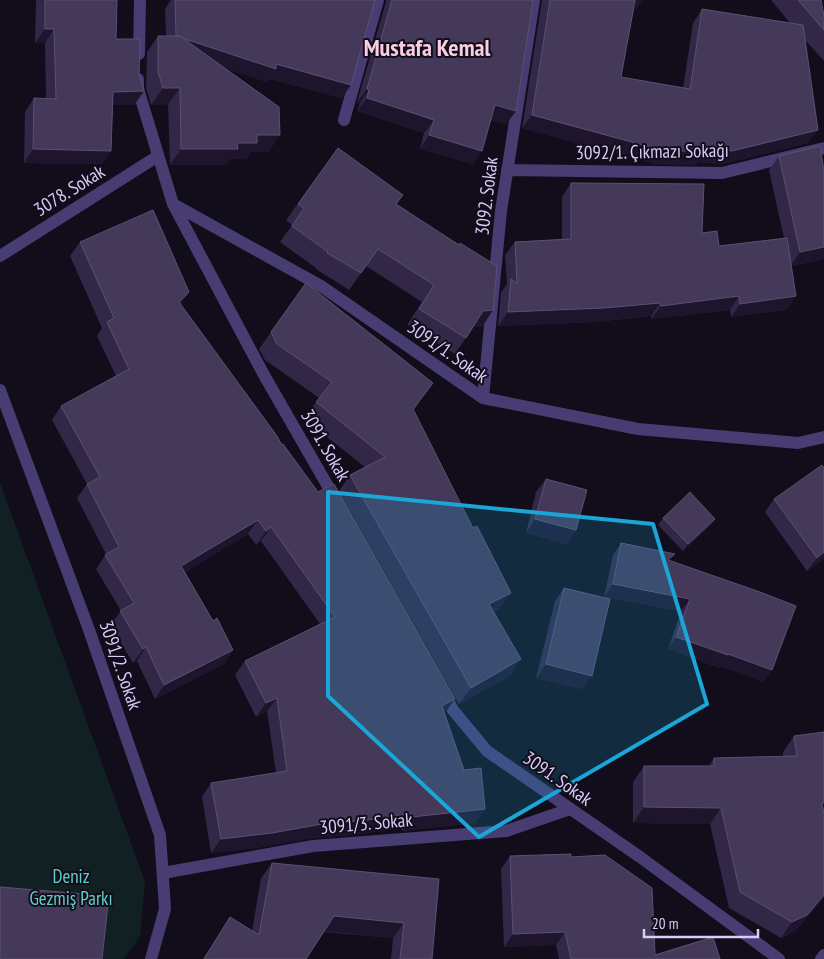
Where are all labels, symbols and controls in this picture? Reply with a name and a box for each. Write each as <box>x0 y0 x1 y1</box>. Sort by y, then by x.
district label: Mustafa Kemal <box>364 32 490 63</box>
street label: 3092/1. Çıkmazı Sokağı <box>575 138 729 164</box>
street label: 3092. Sokak <box>469 155 503 237</box>
street label: 3078. Sokak <box>29 159 109 221</box>
street label: 3091/1. Sokak <box>403 314 494 388</box>
street label: 3091. Sokak <box>296 405 356 486</box>
street label: 3091/2. Sokak <box>94 617 148 714</box>
street label: 3091. Sokak <box>519 746 598 811</box>
street label: 3091/3. Sokak <box>319 807 414 839</box>
park label: Deniz Gezmiş Parkı <box>29 864 113 910</box>
scale bar <box>644 906 758 938</box>
text: 20 m <box>652 914 678 933</box>

